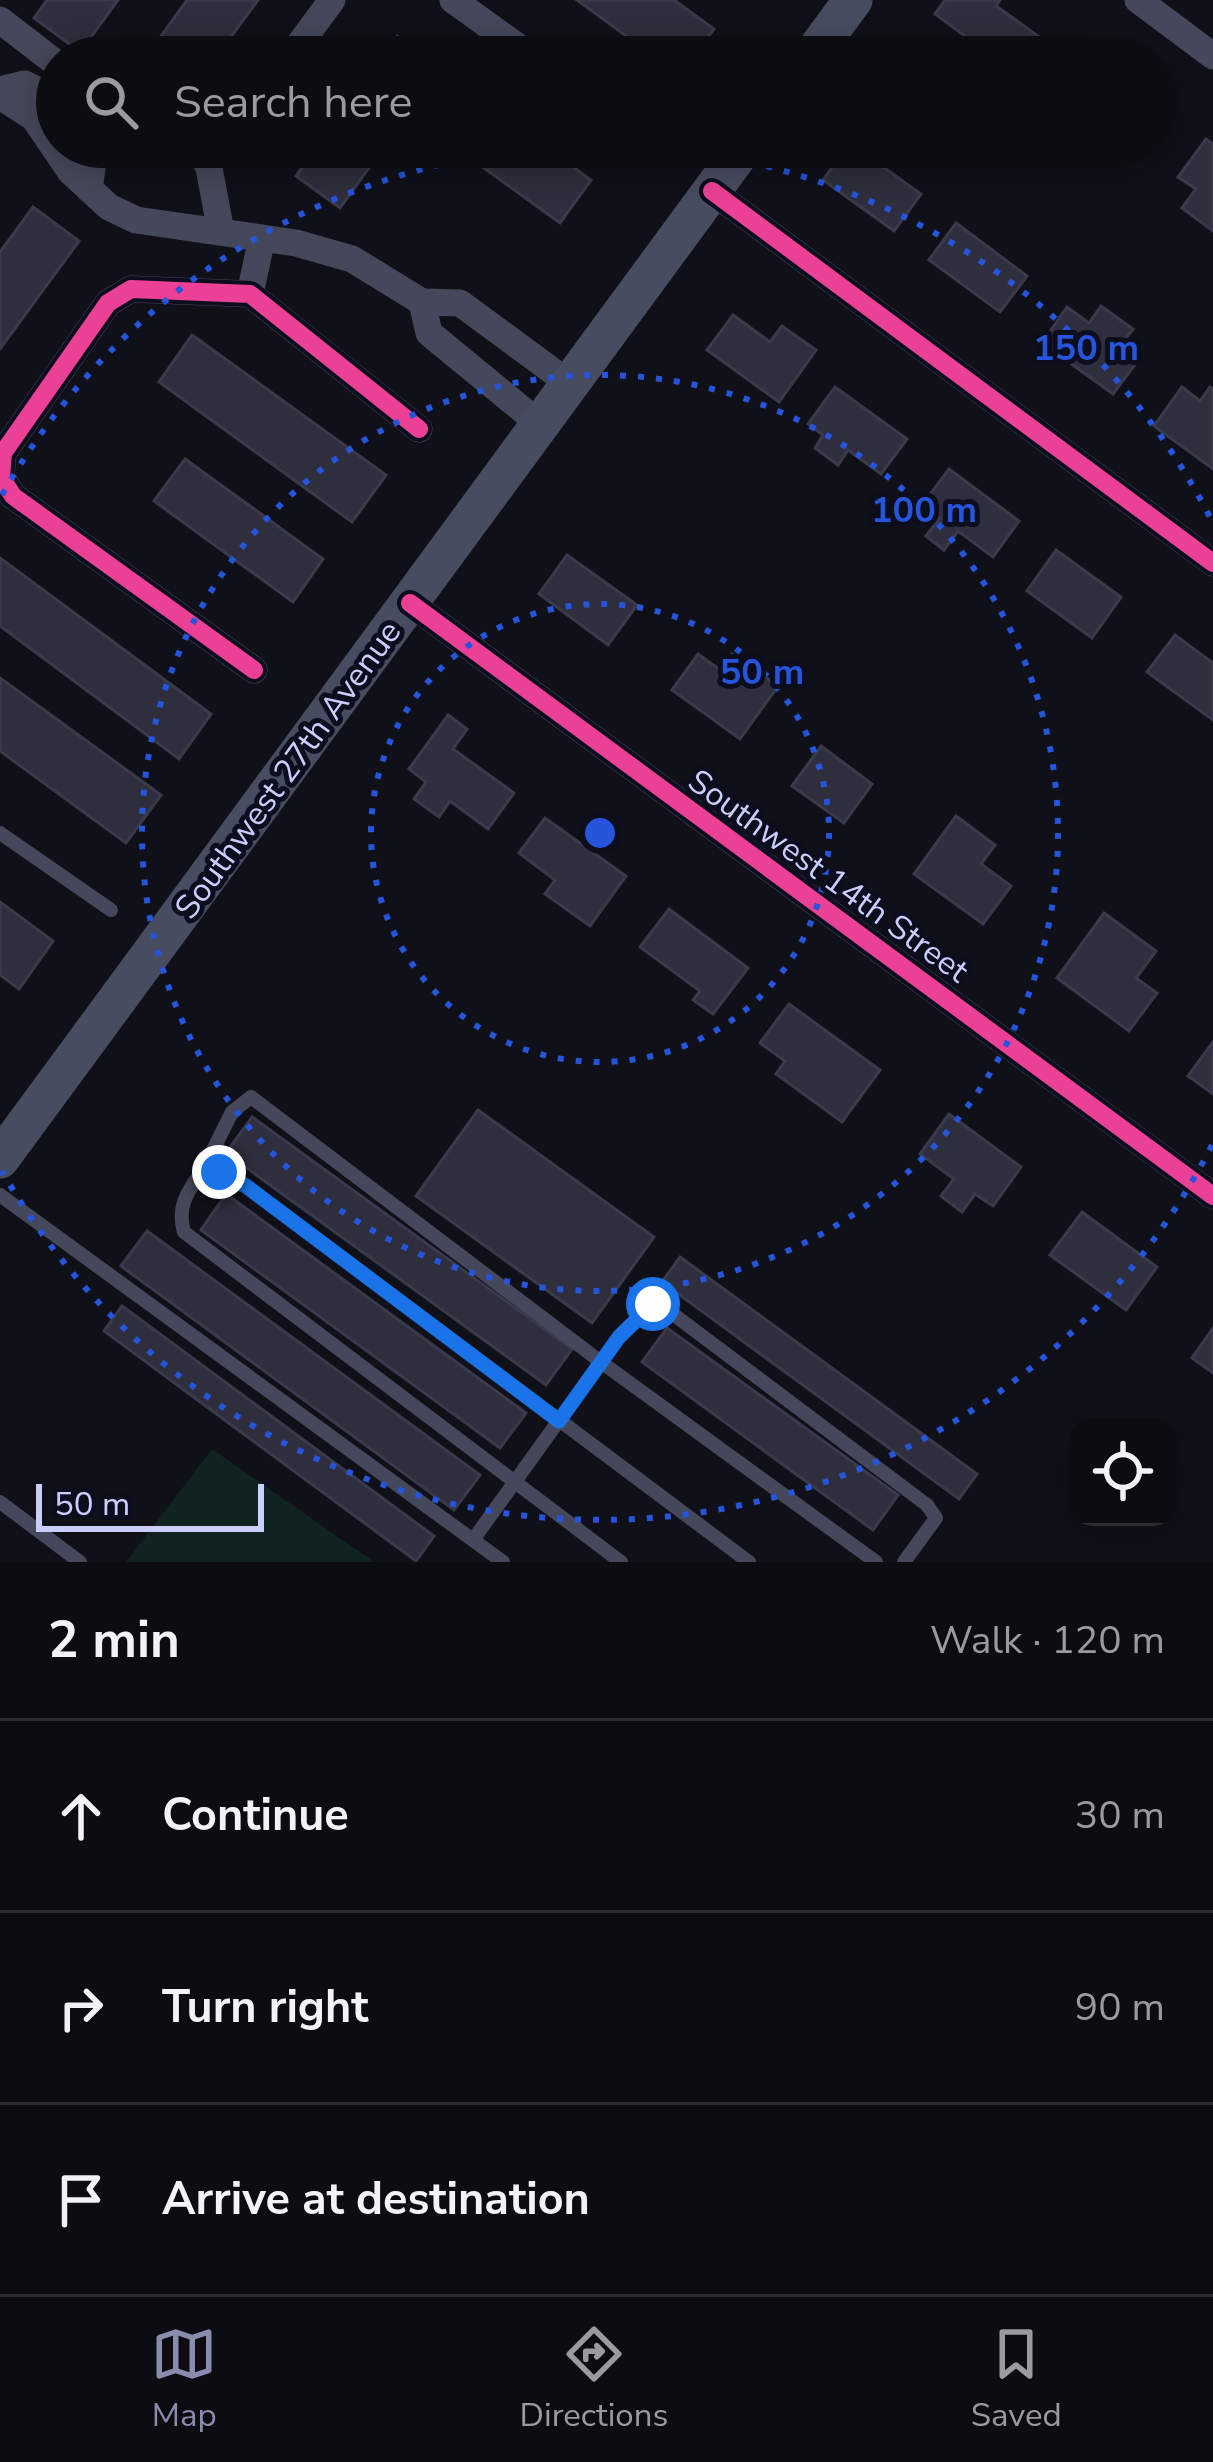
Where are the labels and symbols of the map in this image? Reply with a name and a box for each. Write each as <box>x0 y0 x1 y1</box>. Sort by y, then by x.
text: 150 m <box>1033 324 1139 373</box>
text: 100 m <box>871 486 977 535</box>
street label: Southwest 27th Avenue <box>165 612 412 928</box>
text: 50 m <box>720 648 804 697</box>
street label: Southwest 14th Street <box>679 759 978 994</box>
centre of rings <box>579 812 621 854</box>
route end <box>192 1145 246 1199</box>
route start <box>626 1277 680 1331</box>
scale bar <box>36 1478 264 1531</box>

